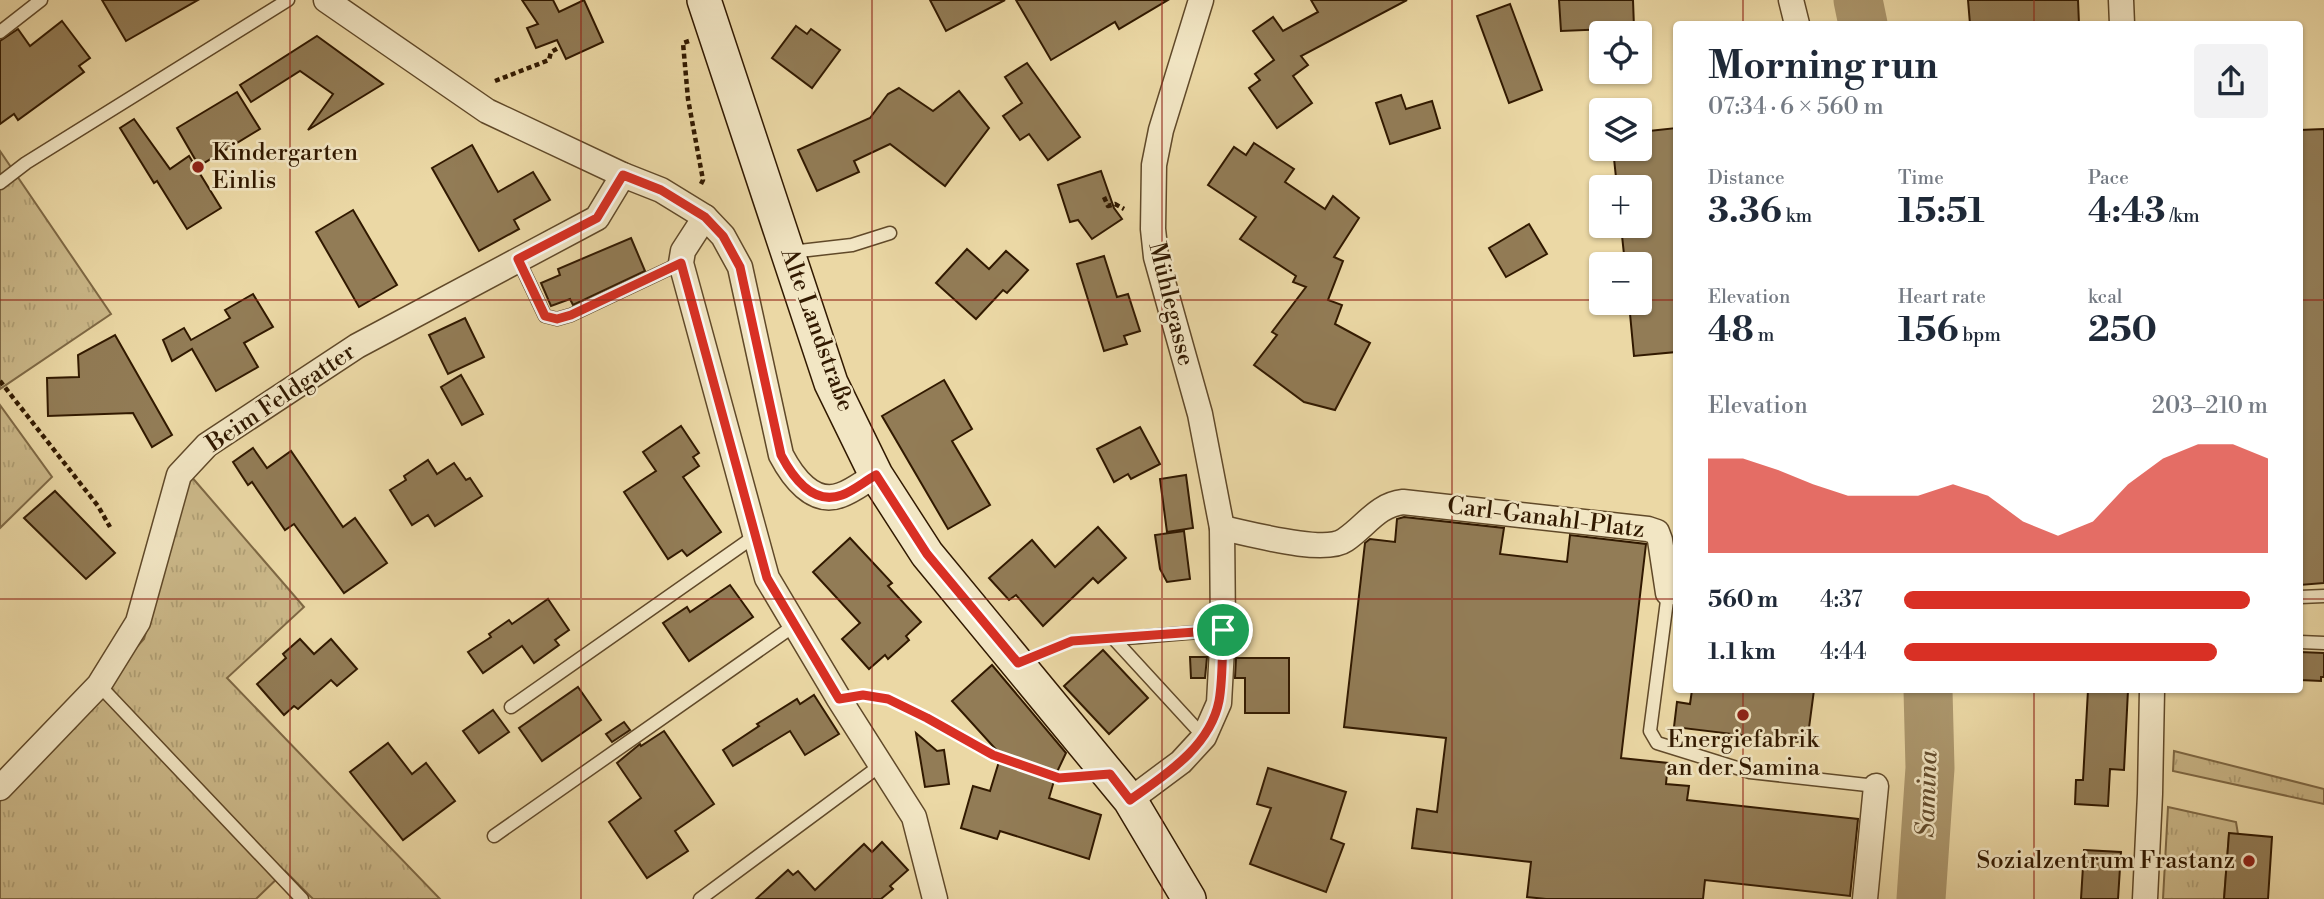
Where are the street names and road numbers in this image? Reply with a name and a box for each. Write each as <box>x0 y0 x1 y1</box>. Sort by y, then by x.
street label: Mühlegasse <box>1141 239 1201 369</box>
street label: Alte Landstraße <box>773 243 861 416</box>
street label: Beim Feldgatter <box>200 337 361 460</box>
street label: Carl-Ganahl-Platz <box>1446 491 1646 545</box>

